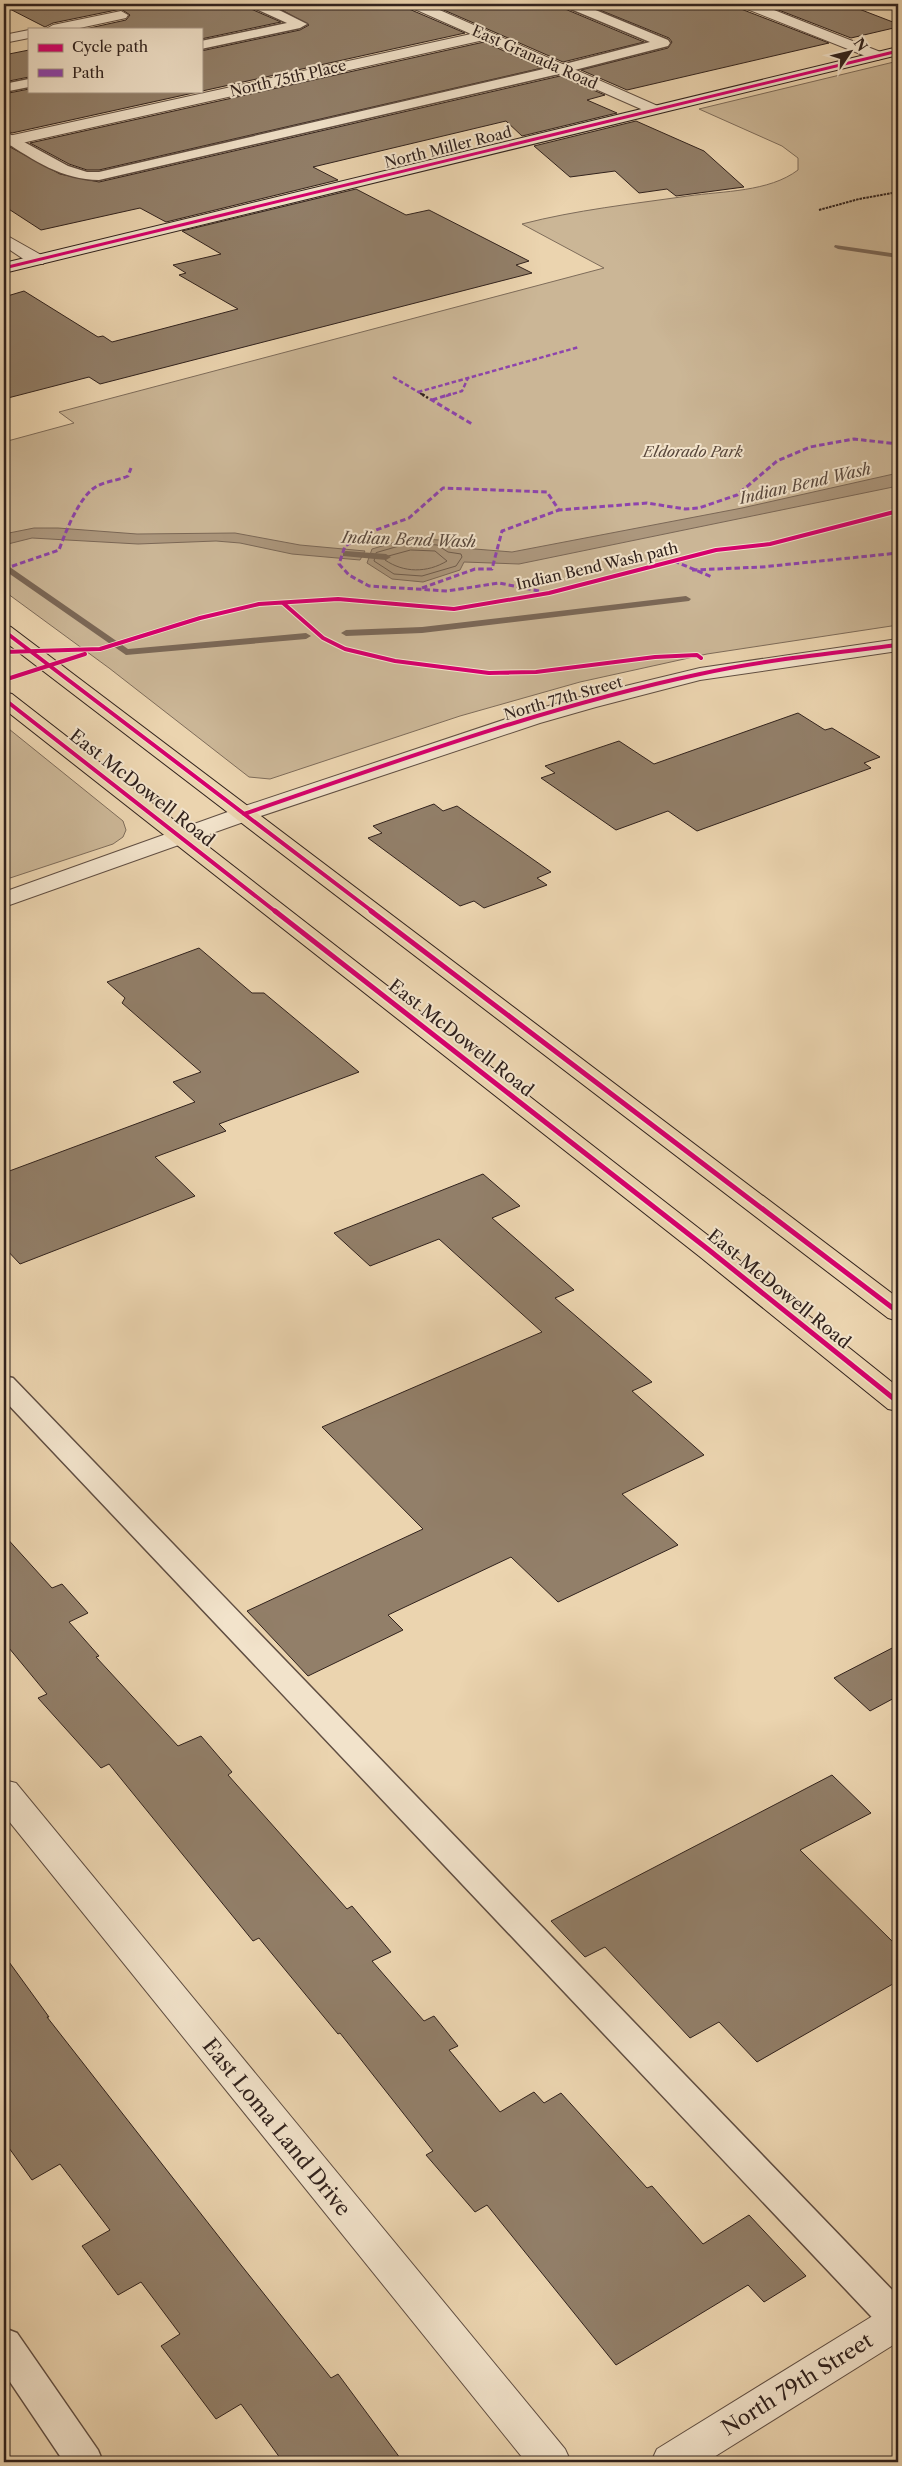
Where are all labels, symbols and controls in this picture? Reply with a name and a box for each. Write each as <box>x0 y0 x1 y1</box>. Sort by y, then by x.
street label: East Granada Road <box>469 21 601 93</box>
legend <box>28 28 202 92</box>
north arrow <box>824 28 874 78</box>
text: N <box>850 34 872 55</box>
text: Cycle path <box>72 37 149 56</box>
street label: North 75th Place <box>228 55 348 101</box>
text: Path <box>72 63 105 82</box>
street label: North Miller Road <box>382 122 514 172</box>
park label: Eldorado Park <box>642 442 743 461</box>
water label: Indian Bend Wash <box>735 458 873 508</box>
water label: Indian Bend Wash <box>339 527 477 551</box>
street label: Indian Bend Wash path <box>514 538 680 594</box>
street label: North 77th Street <box>502 672 625 724</box>
street label: East McDowell Road <box>65 725 219 851</box>
street label: East McDowell Road <box>384 975 538 1101</box>
street label: East McDowell Road <box>703 1225 855 1353</box>
street label: East Loma Land Drive <box>198 2033 356 2221</box>
street label: North 79th Street <box>717 2327 877 2440</box>

